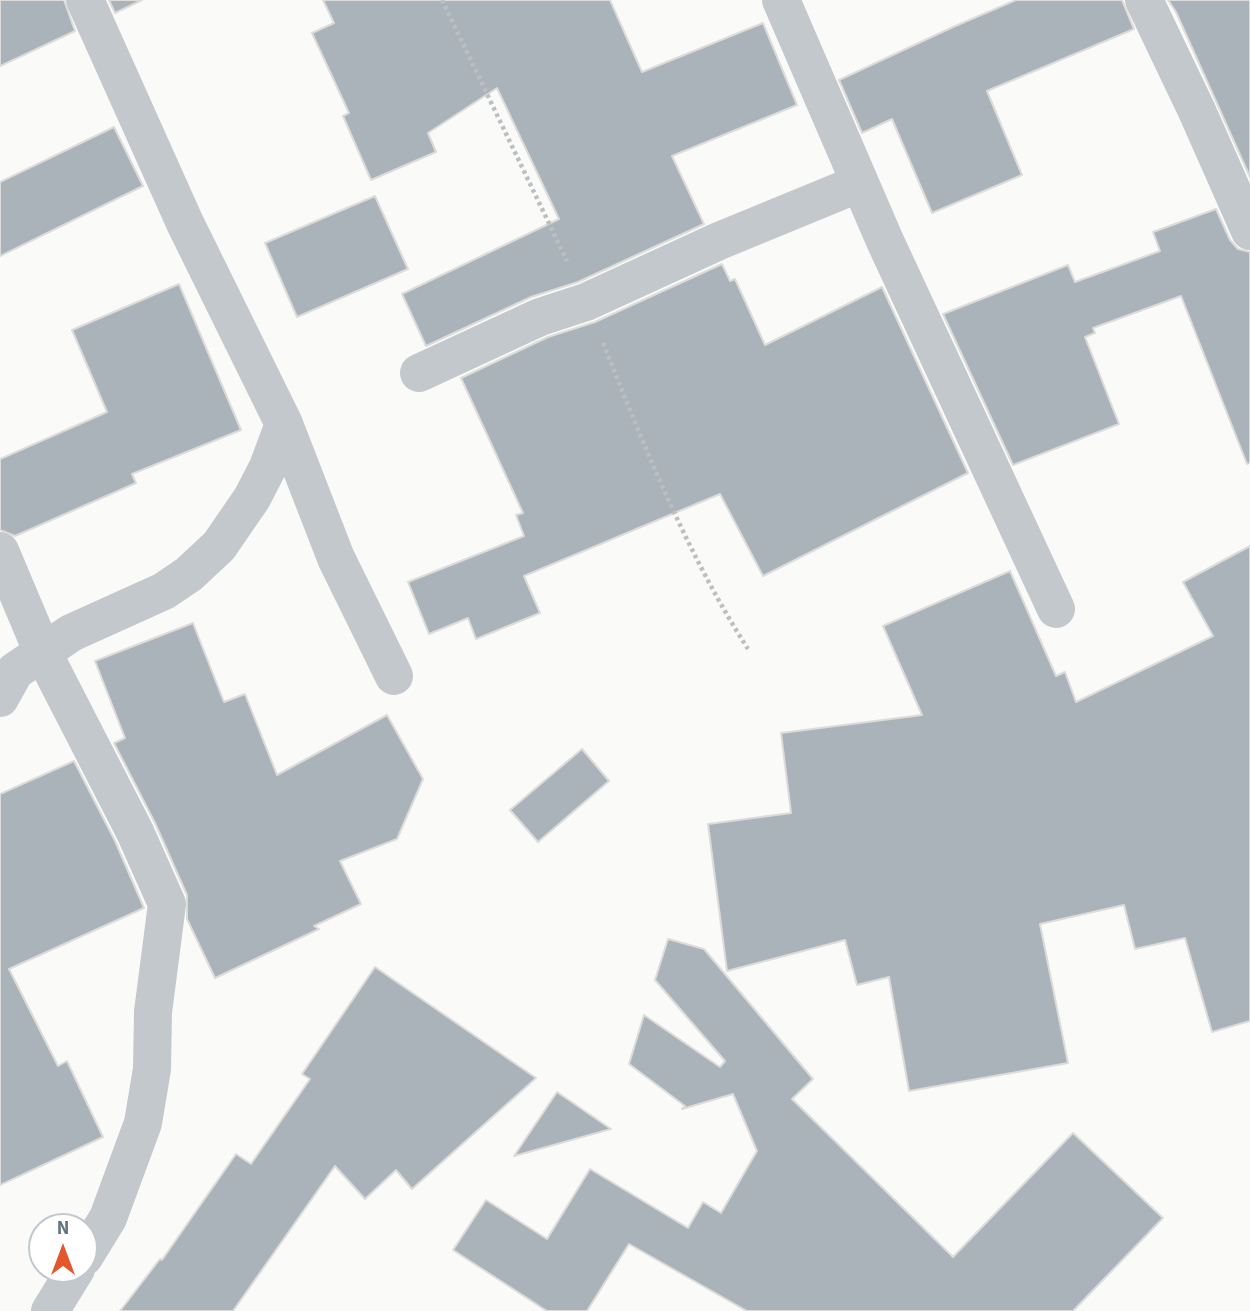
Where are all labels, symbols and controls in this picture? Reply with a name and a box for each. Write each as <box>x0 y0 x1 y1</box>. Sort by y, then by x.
north arrow <box>28 1213 98 1283</box>
text: N <box>57 1215 69 1242</box>

